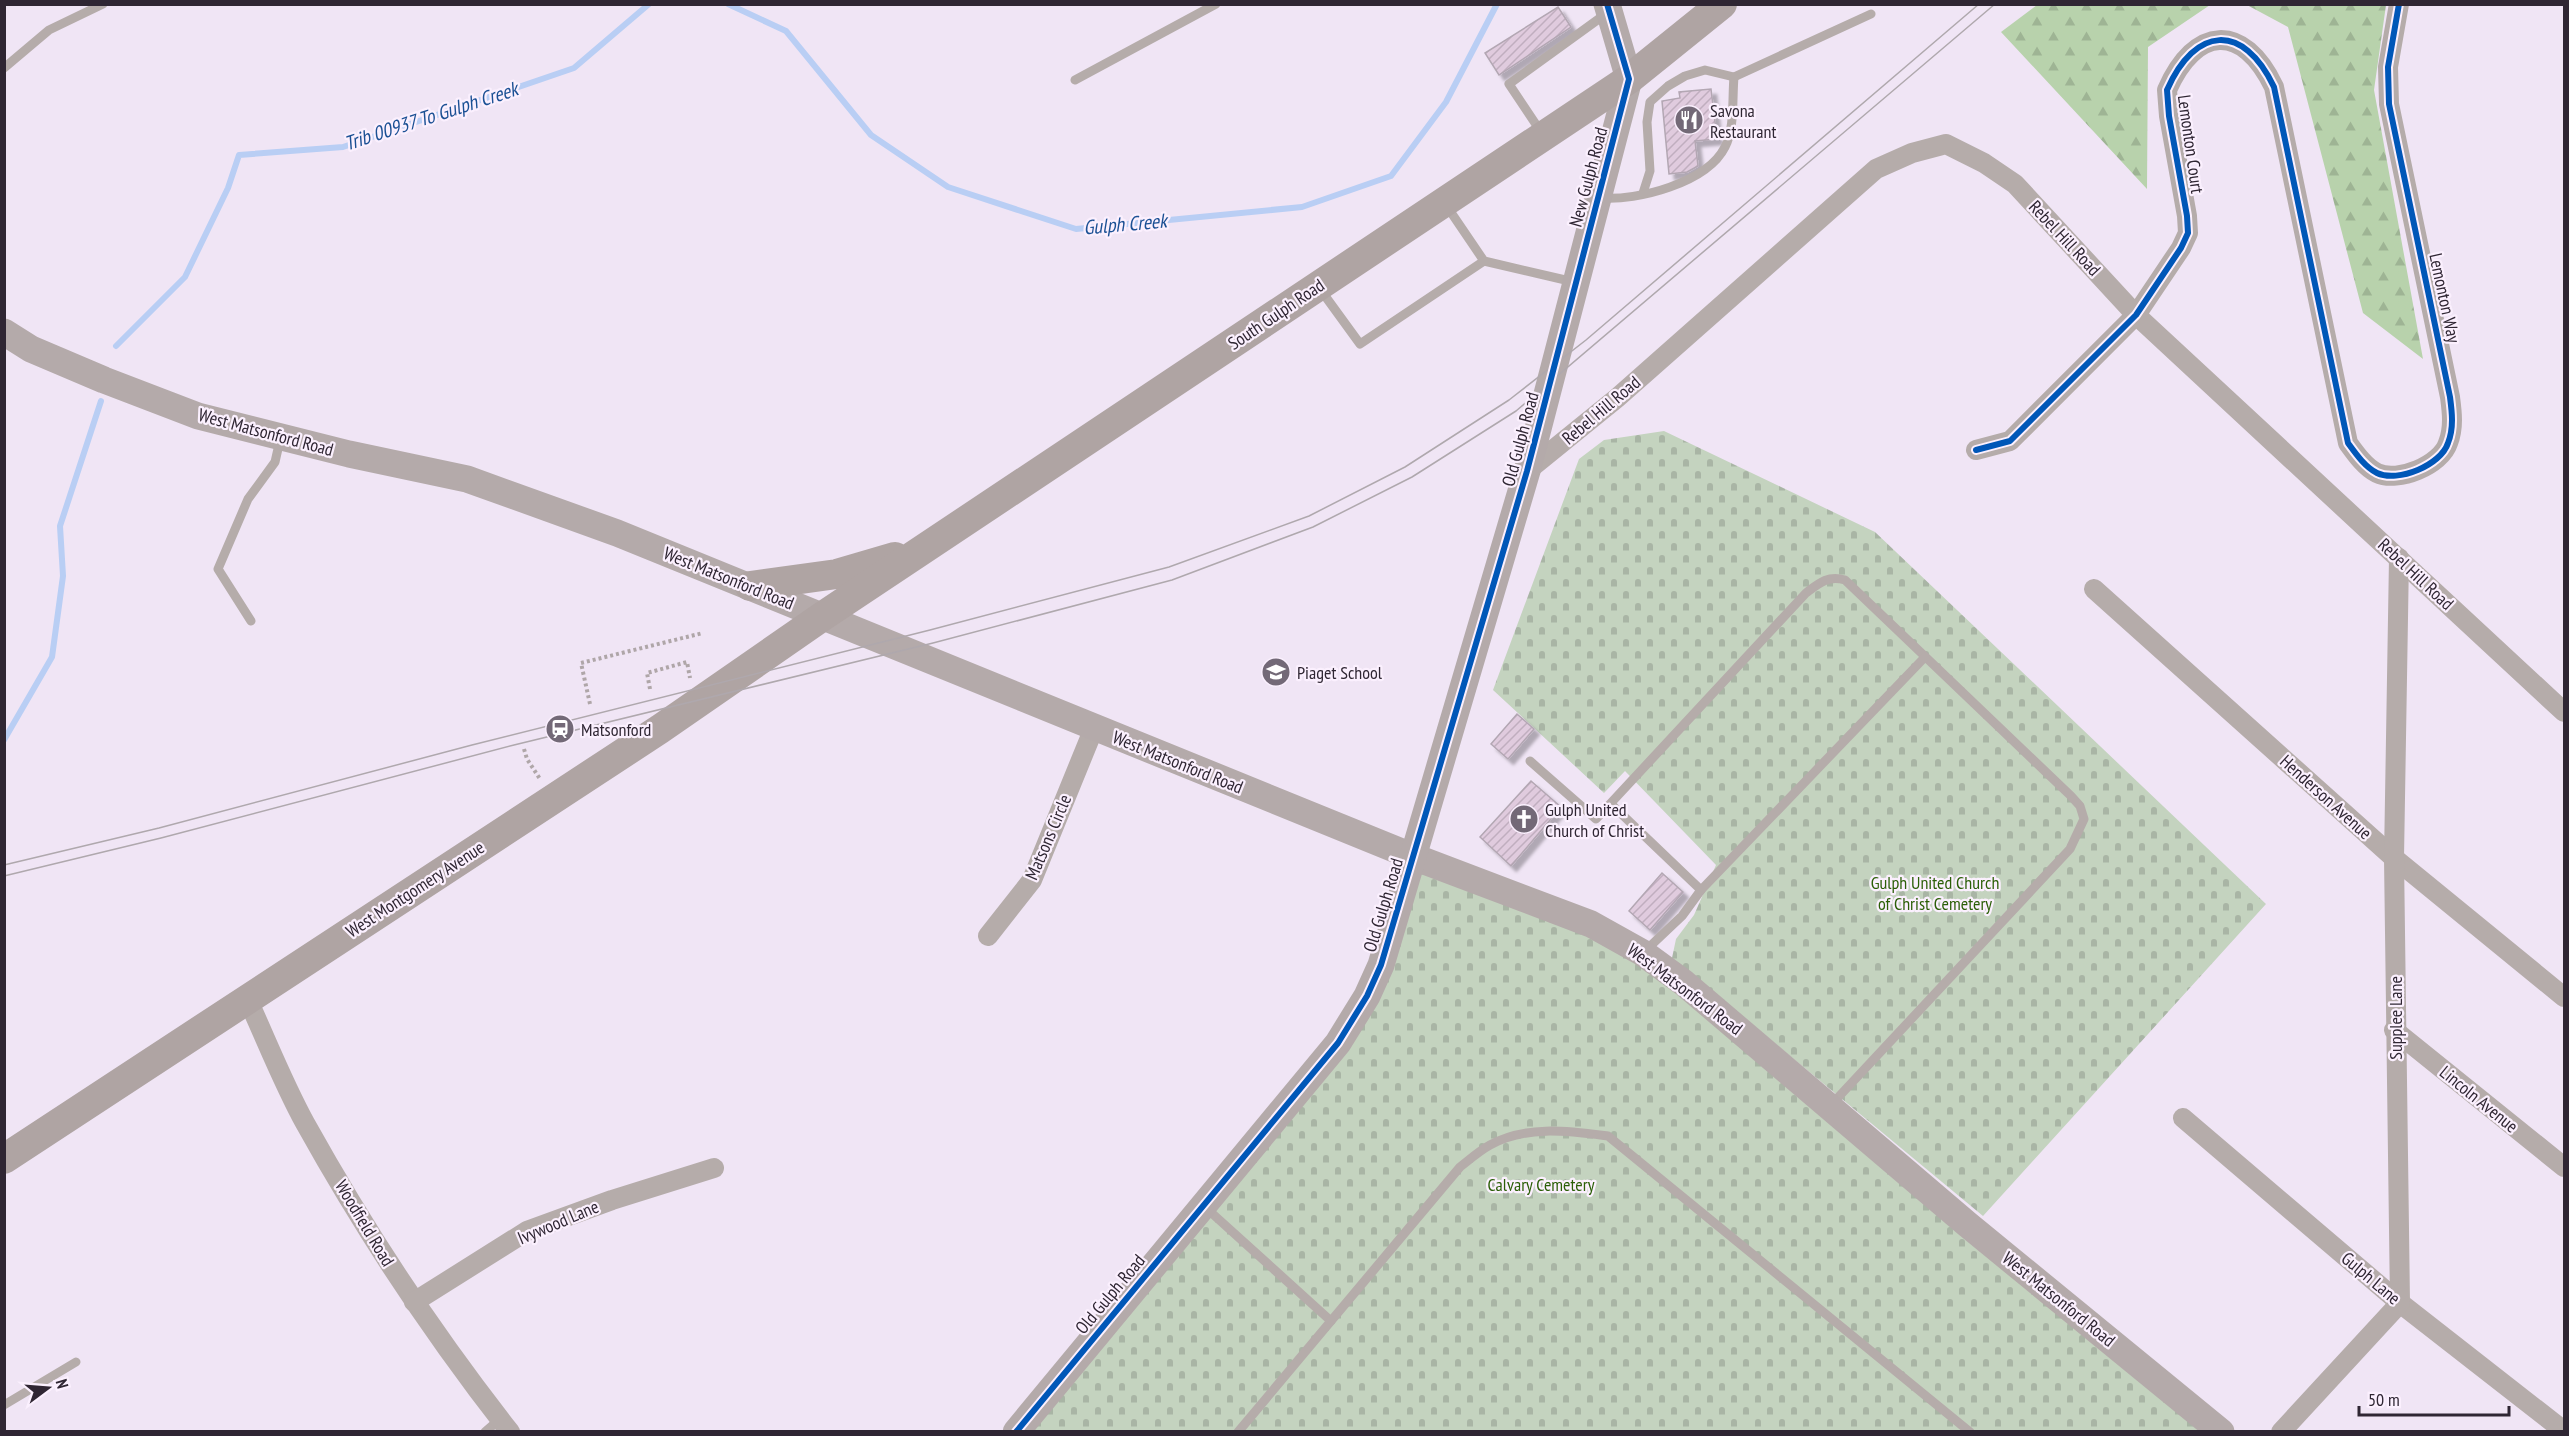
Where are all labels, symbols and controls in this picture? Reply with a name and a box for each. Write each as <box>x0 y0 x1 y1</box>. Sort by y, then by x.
water label: Trib 00937 To Gulph Creek <box>341 75 523 156</box>
street label: Lemonton Court <box>2173 93 2209 195</box>
place label: Savona Restaurant <box>1710 99 1776 143</box>
restaurant icon: Savona Restaurant <box>1673 104 1705 136</box>
street label: New Gulph Road <box>1564 125 1612 229</box>
street label: Rebel Hill Road <box>2024 195 2106 281</box>
water label: Gulph Creek <box>1082 207 1170 241</box>
street label: Lemonton Way <box>2424 251 2466 345</box>
street label: South Gulph Road <box>1224 273 1328 355</box>
street label: Rebel Hill Road <box>1557 371 1645 449</box>
street label: Old Gulph Road <box>1496 389 1544 489</box>
street label: West Matsonford Road <box>196 403 336 461</box>
street label: Rebel Hill Road <box>2373 533 2459 615</box>
street label: West Matsonford Road <box>660 541 798 615</box>
school or university icon: Piaget School <box>1260 656 1292 688</box>
place label: Piaget School <box>1297 661 1383 684</box>
station icon: Matsonford <box>544 713 576 745</box>
place label: Matsonford <box>581 718 651 741</box>
street label: West Matsonford Road <box>1109 725 1247 799</box>
street label: Henderson Avenue <box>2275 750 2377 844</box>
street label: Matsons Circle <box>1020 791 1076 883</box>
place label: Gulph United Church of Christ <box>1545 798 1644 842</box>
church icon: Gulph United Church of Christ <box>1508 803 1540 835</box>
street label: West Montgomery Avenue <box>341 836 489 942</box>
street label: Old Gulph Road <box>1358 855 1408 955</box>
park label: Gulph United Church of Christ Cemetery <box>1871 871 1999 915</box>
street label: West Matsonford Road <box>1623 938 1747 1040</box>
street label: Supplee Lane <box>2384 976 2407 1060</box>
street label: Lincoln Avenue <box>2435 1060 2523 1138</box>
park label: Calvary Cemetery <box>1488 1173 1595 1196</box>
street label: Woodfield Road <box>330 1176 400 1270</box>
street label: Ivywood Lane <box>514 1195 602 1249</box>
street label: West Matsonford Road <box>1998 1246 2120 1352</box>
street label: Gulph Lane <box>2337 1247 2405 1309</box>
street label: Old Gulph Road <box>1070 1250 1150 1338</box>
north arrow <box>18 1358 78 1418</box>
text: N <box>52 1377 73 1391</box>
scale bar <box>2359 1379 2509 1417</box>
text: 50 m <box>2368 1388 2400 1411</box>

